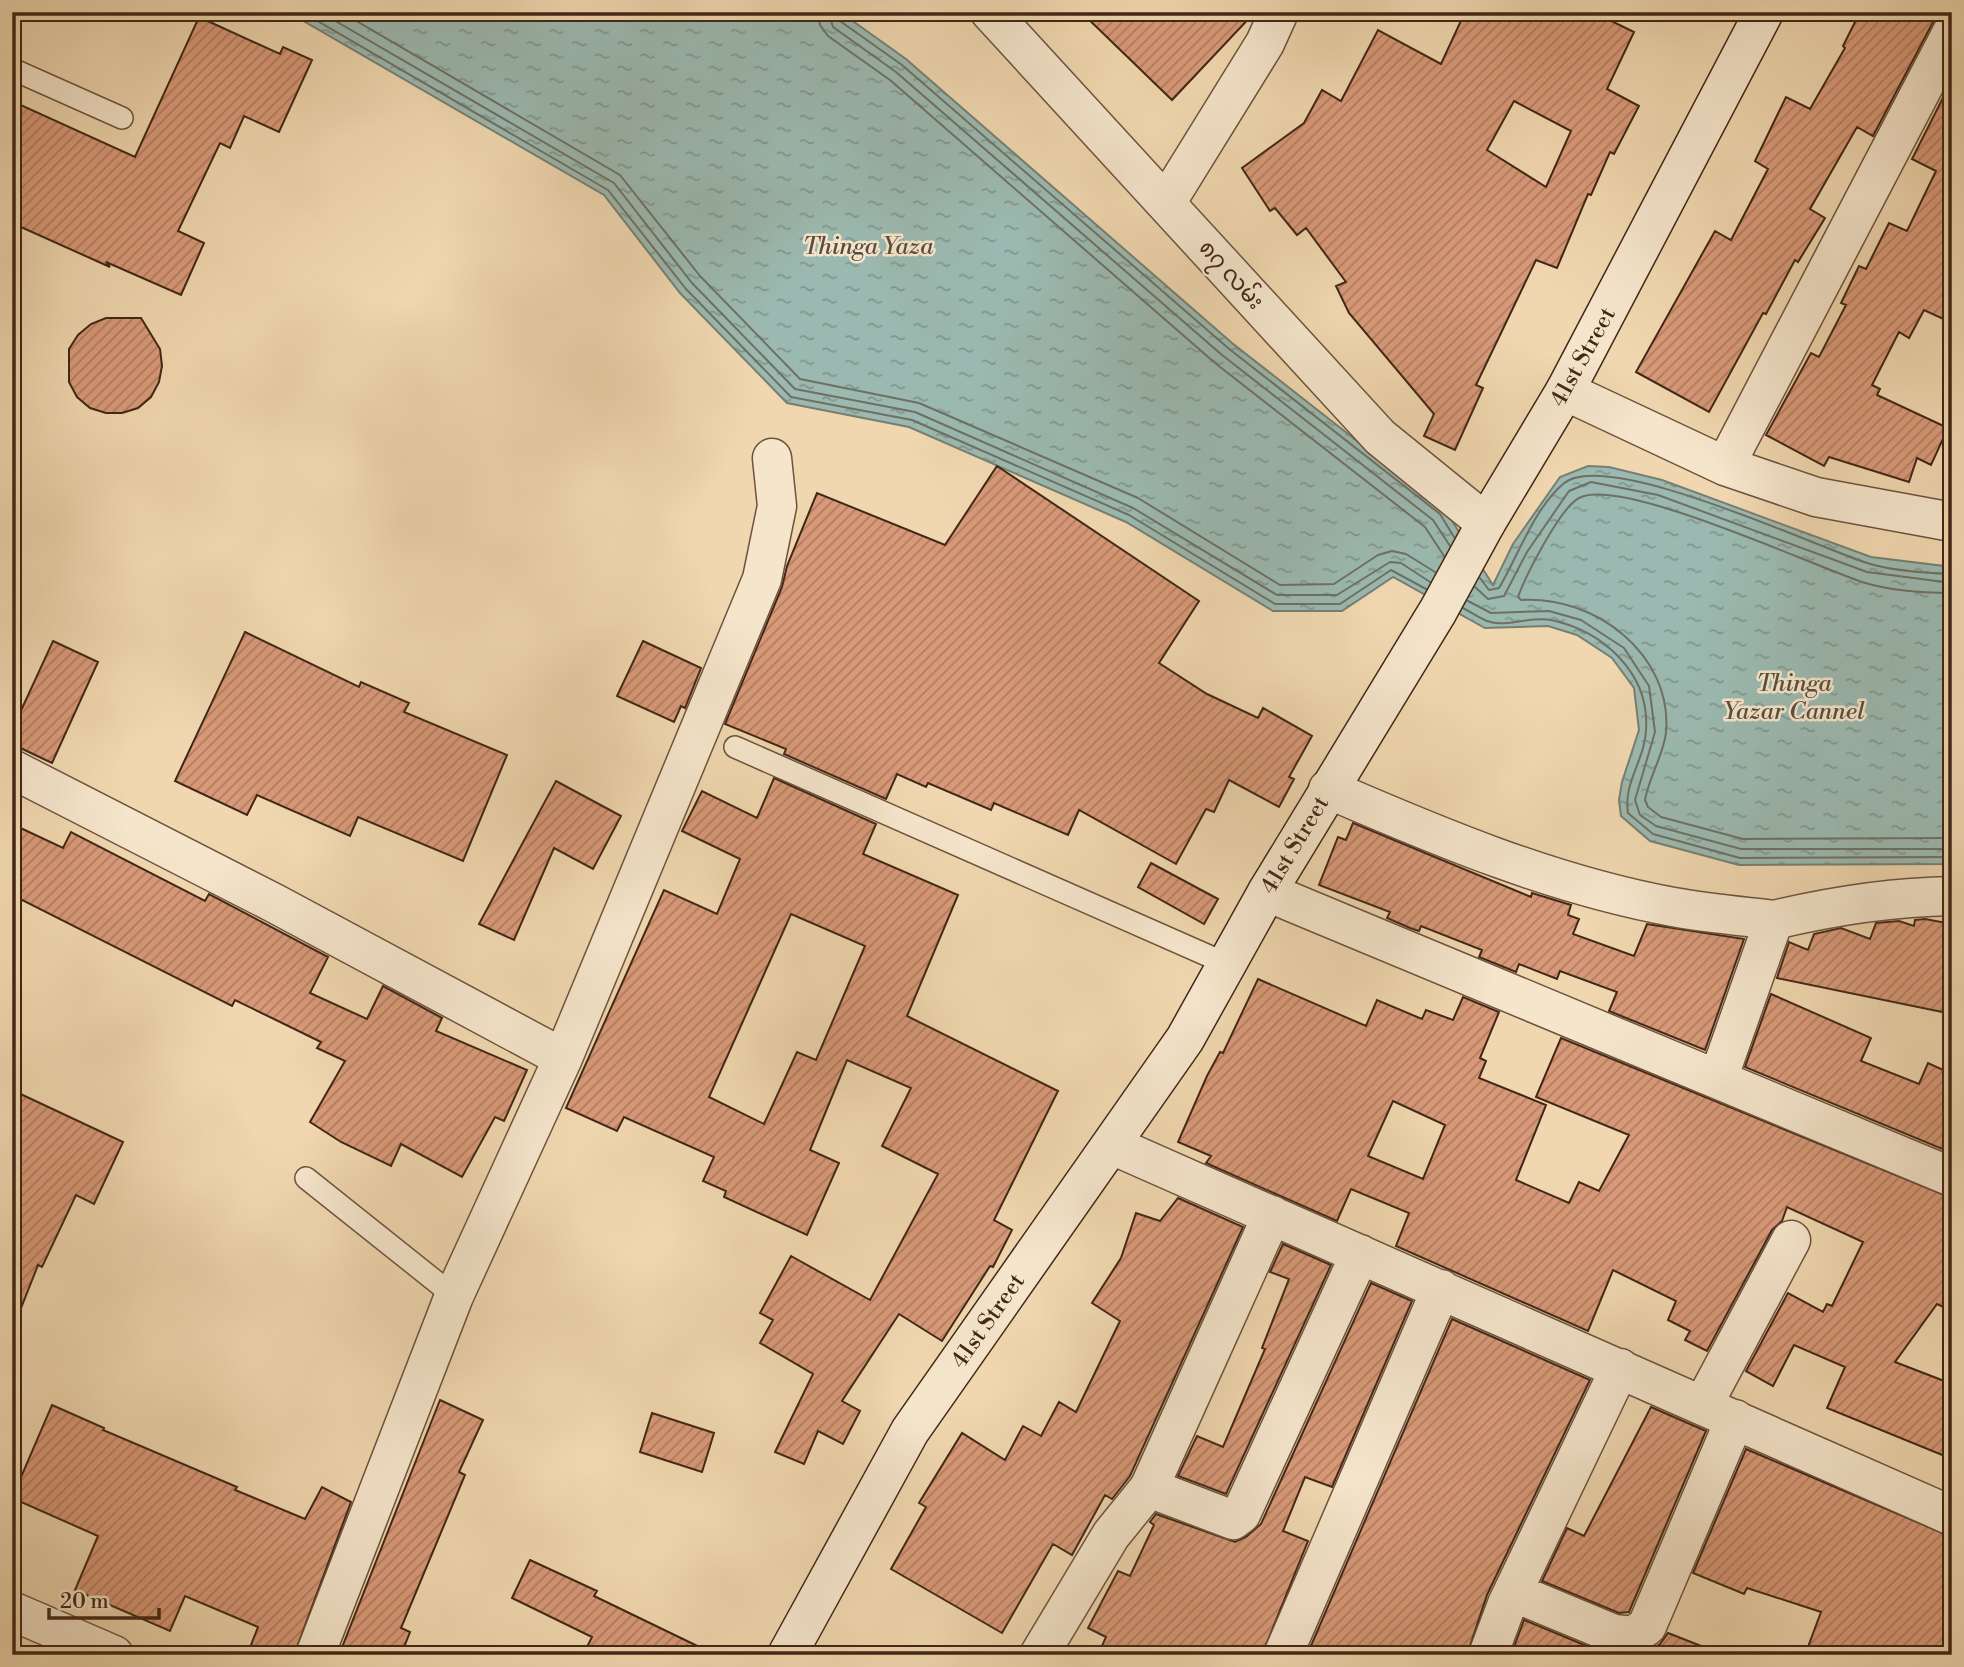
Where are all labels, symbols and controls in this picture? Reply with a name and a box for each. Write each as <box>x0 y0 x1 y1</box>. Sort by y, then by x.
water label: Thinga Yaza <box>803 232 934 262</box>
street label: ၈၇ လမ်း <box>1190 232 1272 318</box>
street label: 41st Street <box>1544 302 1622 412</box>
water label: Thinga Yazar Cannel <box>1723 669 1865 727</box>
street label: 41st Street <box>1255 791 1335 899</box>
street label: 41st Street <box>945 1268 1031 1374</box>
scale bar <box>49 1576 159 1620</box>
text: 20 m <box>60 1589 109 1615</box>

